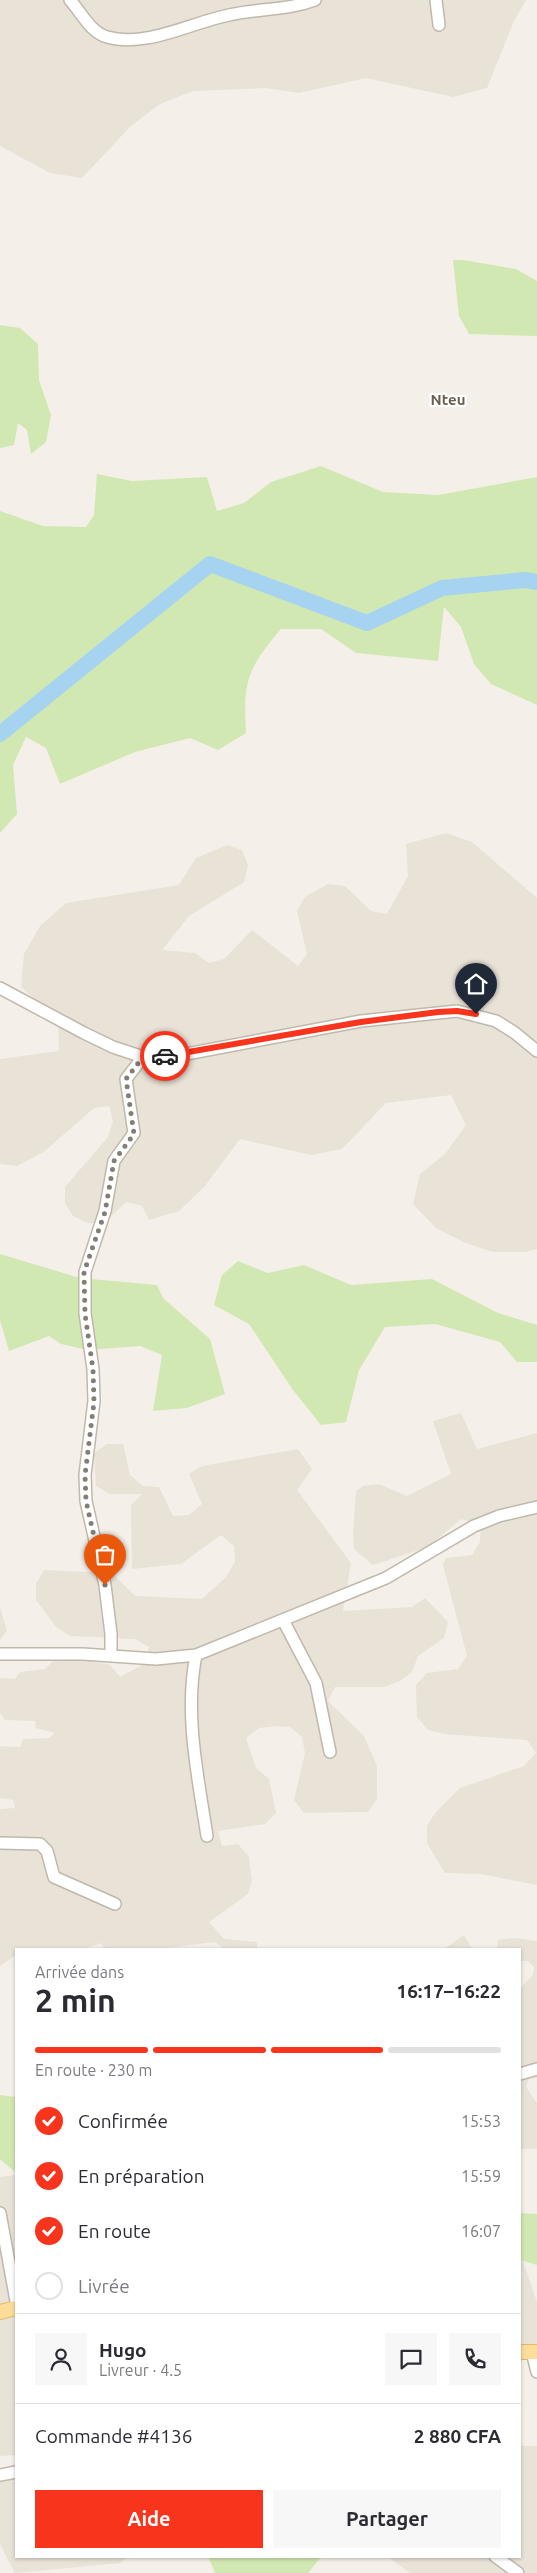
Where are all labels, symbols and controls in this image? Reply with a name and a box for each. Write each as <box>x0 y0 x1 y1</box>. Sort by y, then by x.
district label: Nteu <box>431 391 465 408</box>
pin <box>455 963 497 1014</box>
icon: home <box>462 970 490 998</box>
courier <box>140 1031 190 1081</box>
icon: car <box>151 1042 179 1070</box>
pin <box>84 1534 126 1585</box>
icon: bag <box>91 1541 119 1569</box>
text: Arrivée dans <box>35 1963 124 1981</box>
text: 16:17–16:22 <box>396 1980 501 2002</box>
text: 2 min <box>35 1982 116 2018</box>
text: En route · 230 m <box>35 2061 152 2079</box>
icon: check <box>35 2107 63 2135</box>
text: Confirmée <box>78 2110 168 2132</box>
text: 15:53 <box>461 2112 501 2130</box>
icon: check <box>35 2162 63 2190</box>
text: En préparation <box>78 2165 205 2187</box>
text: 15:59 <box>461 2167 501 2185</box>
icon: check <box>35 2217 63 2245</box>
text: En route <box>78 2220 151 2242</box>
text: 16:07 <box>461 2222 501 2240</box>
text: Livrée <box>78 2275 130 2297</box>
button: person <box>35 2333 87 2385</box>
button: chat <box>385 2333 437 2385</box>
button: phone <box>449 2333 501 2385</box>
text: Hugo <box>99 2339 147 2361</box>
text: Livreur · 4.5 <box>99 2361 182 2379</box>
text: Commande #4136 <box>35 2425 192 2447</box>
text: 2 880 CFA <box>414 2425 501 2447</box>
button: Aide <box>35 2490 263 2548</box>
button: Partager <box>273 2490 501 2548</box>

